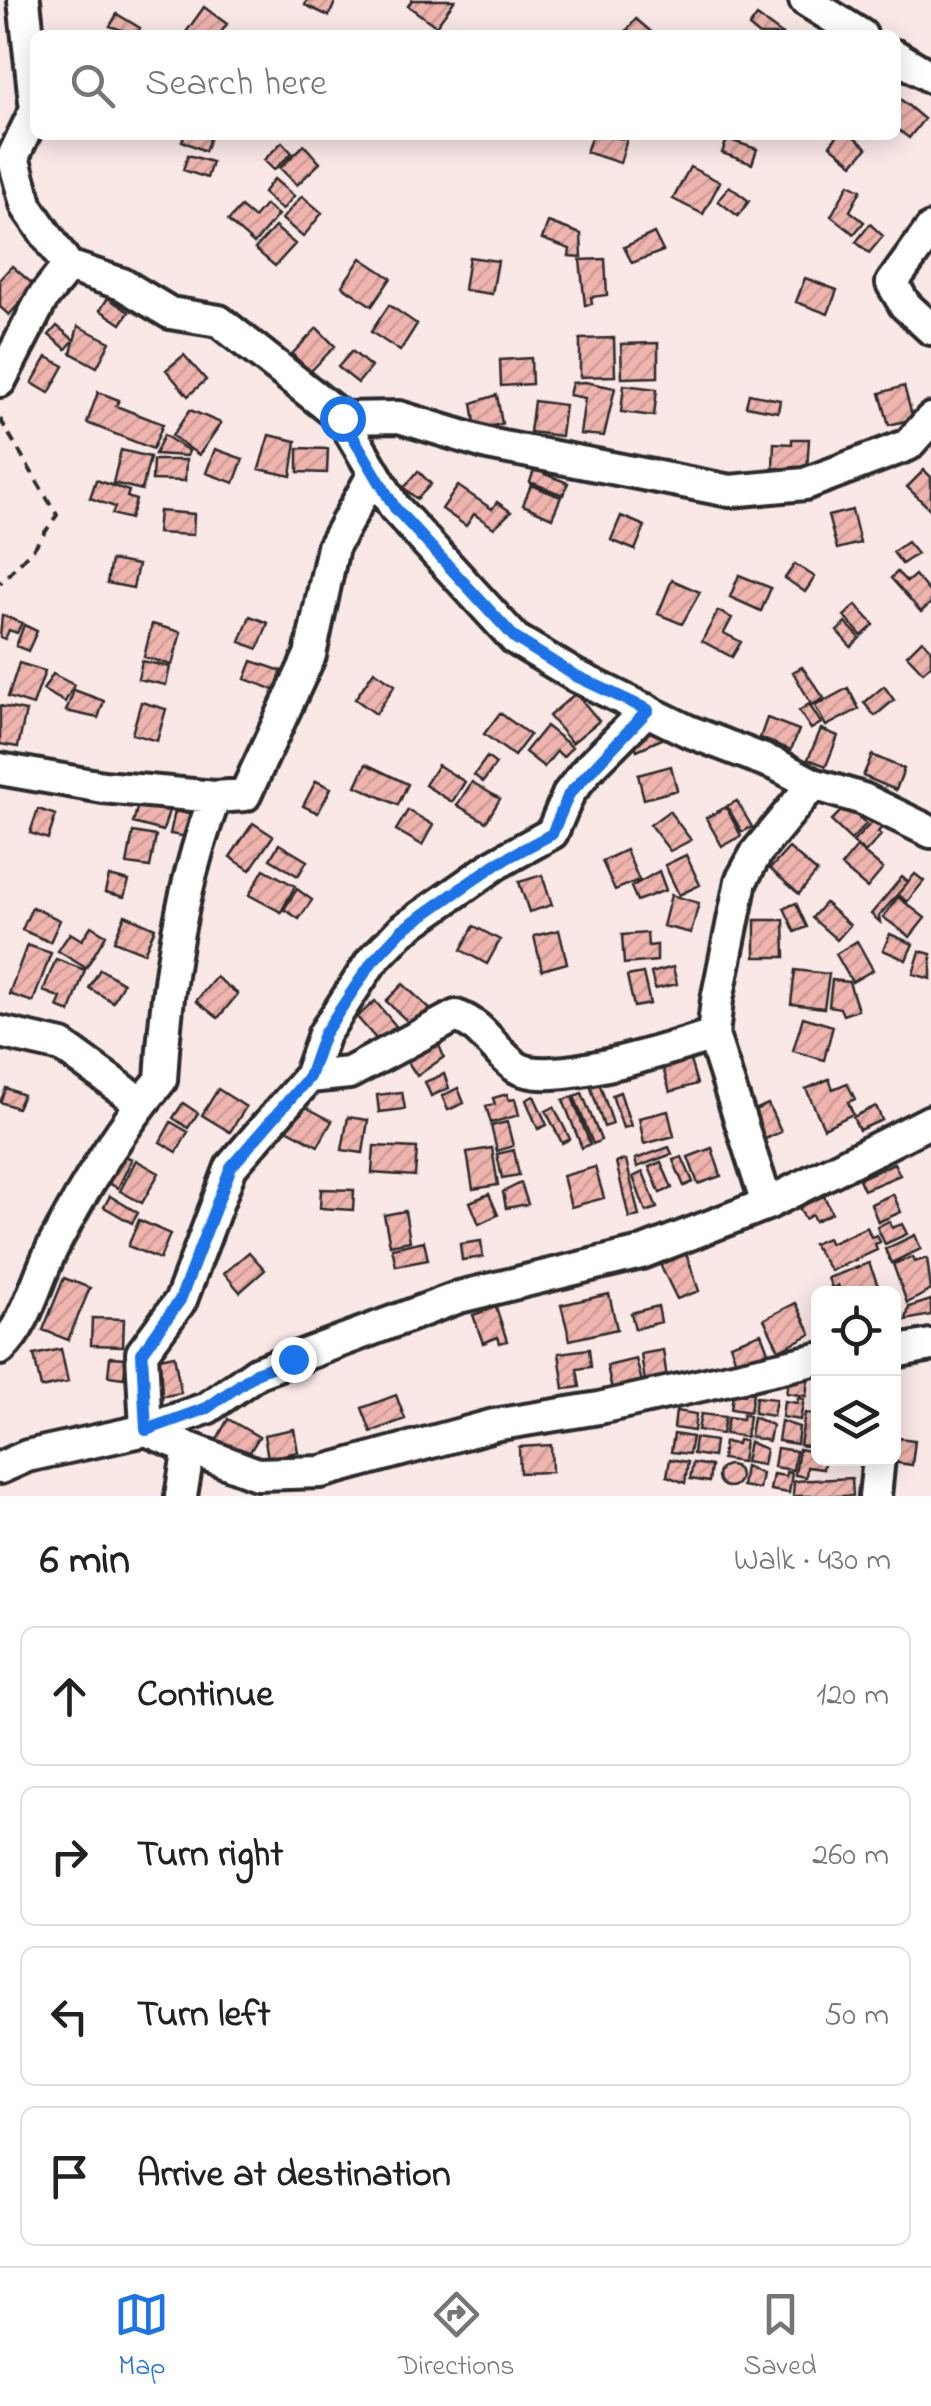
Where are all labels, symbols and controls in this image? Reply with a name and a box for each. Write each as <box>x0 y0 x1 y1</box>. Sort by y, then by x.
search box <box>30 30 901 140</box>
text: Search here <box>145 57 327 113</box>
icon: search <box>65 58 120 113</box>
route start <box>320 396 366 442</box>
map controls <box>811 1286 901 1466</box>
button: locate <box>811 1286 901 1376</box>
route end <box>271 1337 317 1383</box>
button: layers <box>811 1376 901 1466</box>
text: 6 min <box>40 1531 130 1592</box>
text: Walk · 430 m <box>734 1538 891 1585</box>
text: Continue <box>137 1668 273 1724</box>
icon: ahead <box>42 1669 97 1724</box>
text: 120 m <box>816 1673 889 1720</box>
text: Turn right <box>137 1828 283 1884</box>
icon: right <box>42 1829 97 1884</box>
text: 260 m <box>812 1833 889 1880</box>
text: Turn left <box>137 1988 270 2044</box>
icon: left <box>42 1989 97 2044</box>
text: 50 m <box>824 1993 889 2040</box>
text: Arrive at destination <box>137 2148 451 2204</box>
icon: arrive <box>42 2149 97 2204</box>
tab: Map <box>114 2287 169 2388</box>
tab: Directions <box>398 2287 515 2388</box>
tab: Saved <box>744 2287 817 2388</box>

